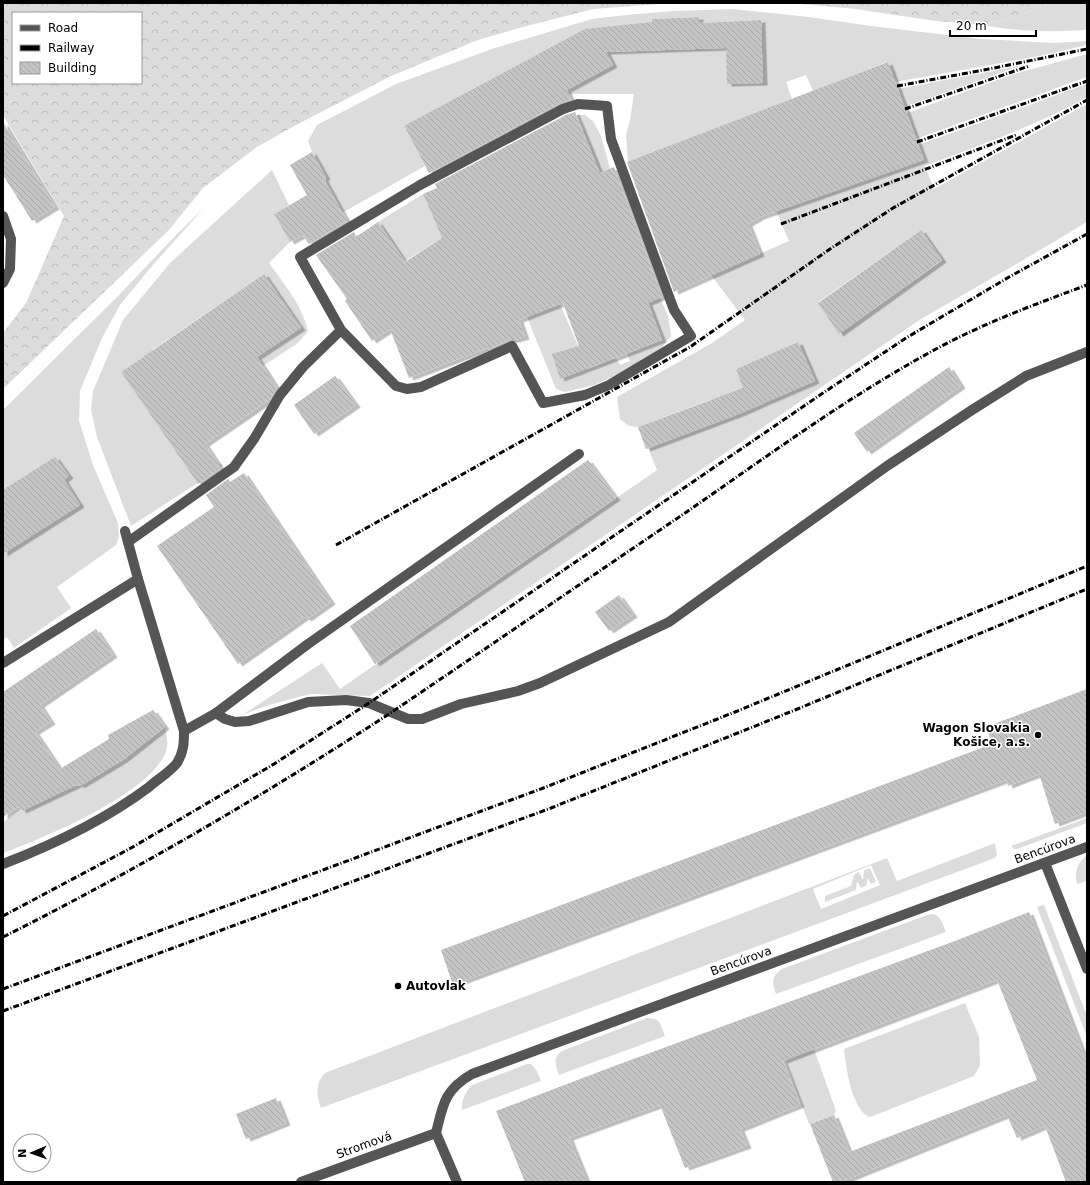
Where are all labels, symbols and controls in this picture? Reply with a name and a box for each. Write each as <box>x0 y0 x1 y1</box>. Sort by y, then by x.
legend <box>12 12 142 84</box>
scale bar <box>950 12 1036 38</box>
text: 20 m <box>956 19 987 33</box>
text: Road <box>48 21 78 35</box>
text: Railway <box>48 41 94 55</box>
text: Building <box>48 61 97 75</box>
place label: Wagon Slovakia Košice, a.s. <box>922 721 1030 749</box>
marker: Wagon Slovakia Košice, a.s. <box>1033 730 1043 740</box>
street label: Bencúrova <box>1013 831 1077 867</box>
street label: Bencúrova <box>709 943 773 979</box>
place label: Autovlak <box>406 979 467 993</box>
marker: Autovlak <box>393 981 403 991</box>
street label: Stromová <box>334 1129 394 1161</box>
north arrow <box>12 1133 52 1173</box>
text: N <box>16 1148 29 1158</box>

